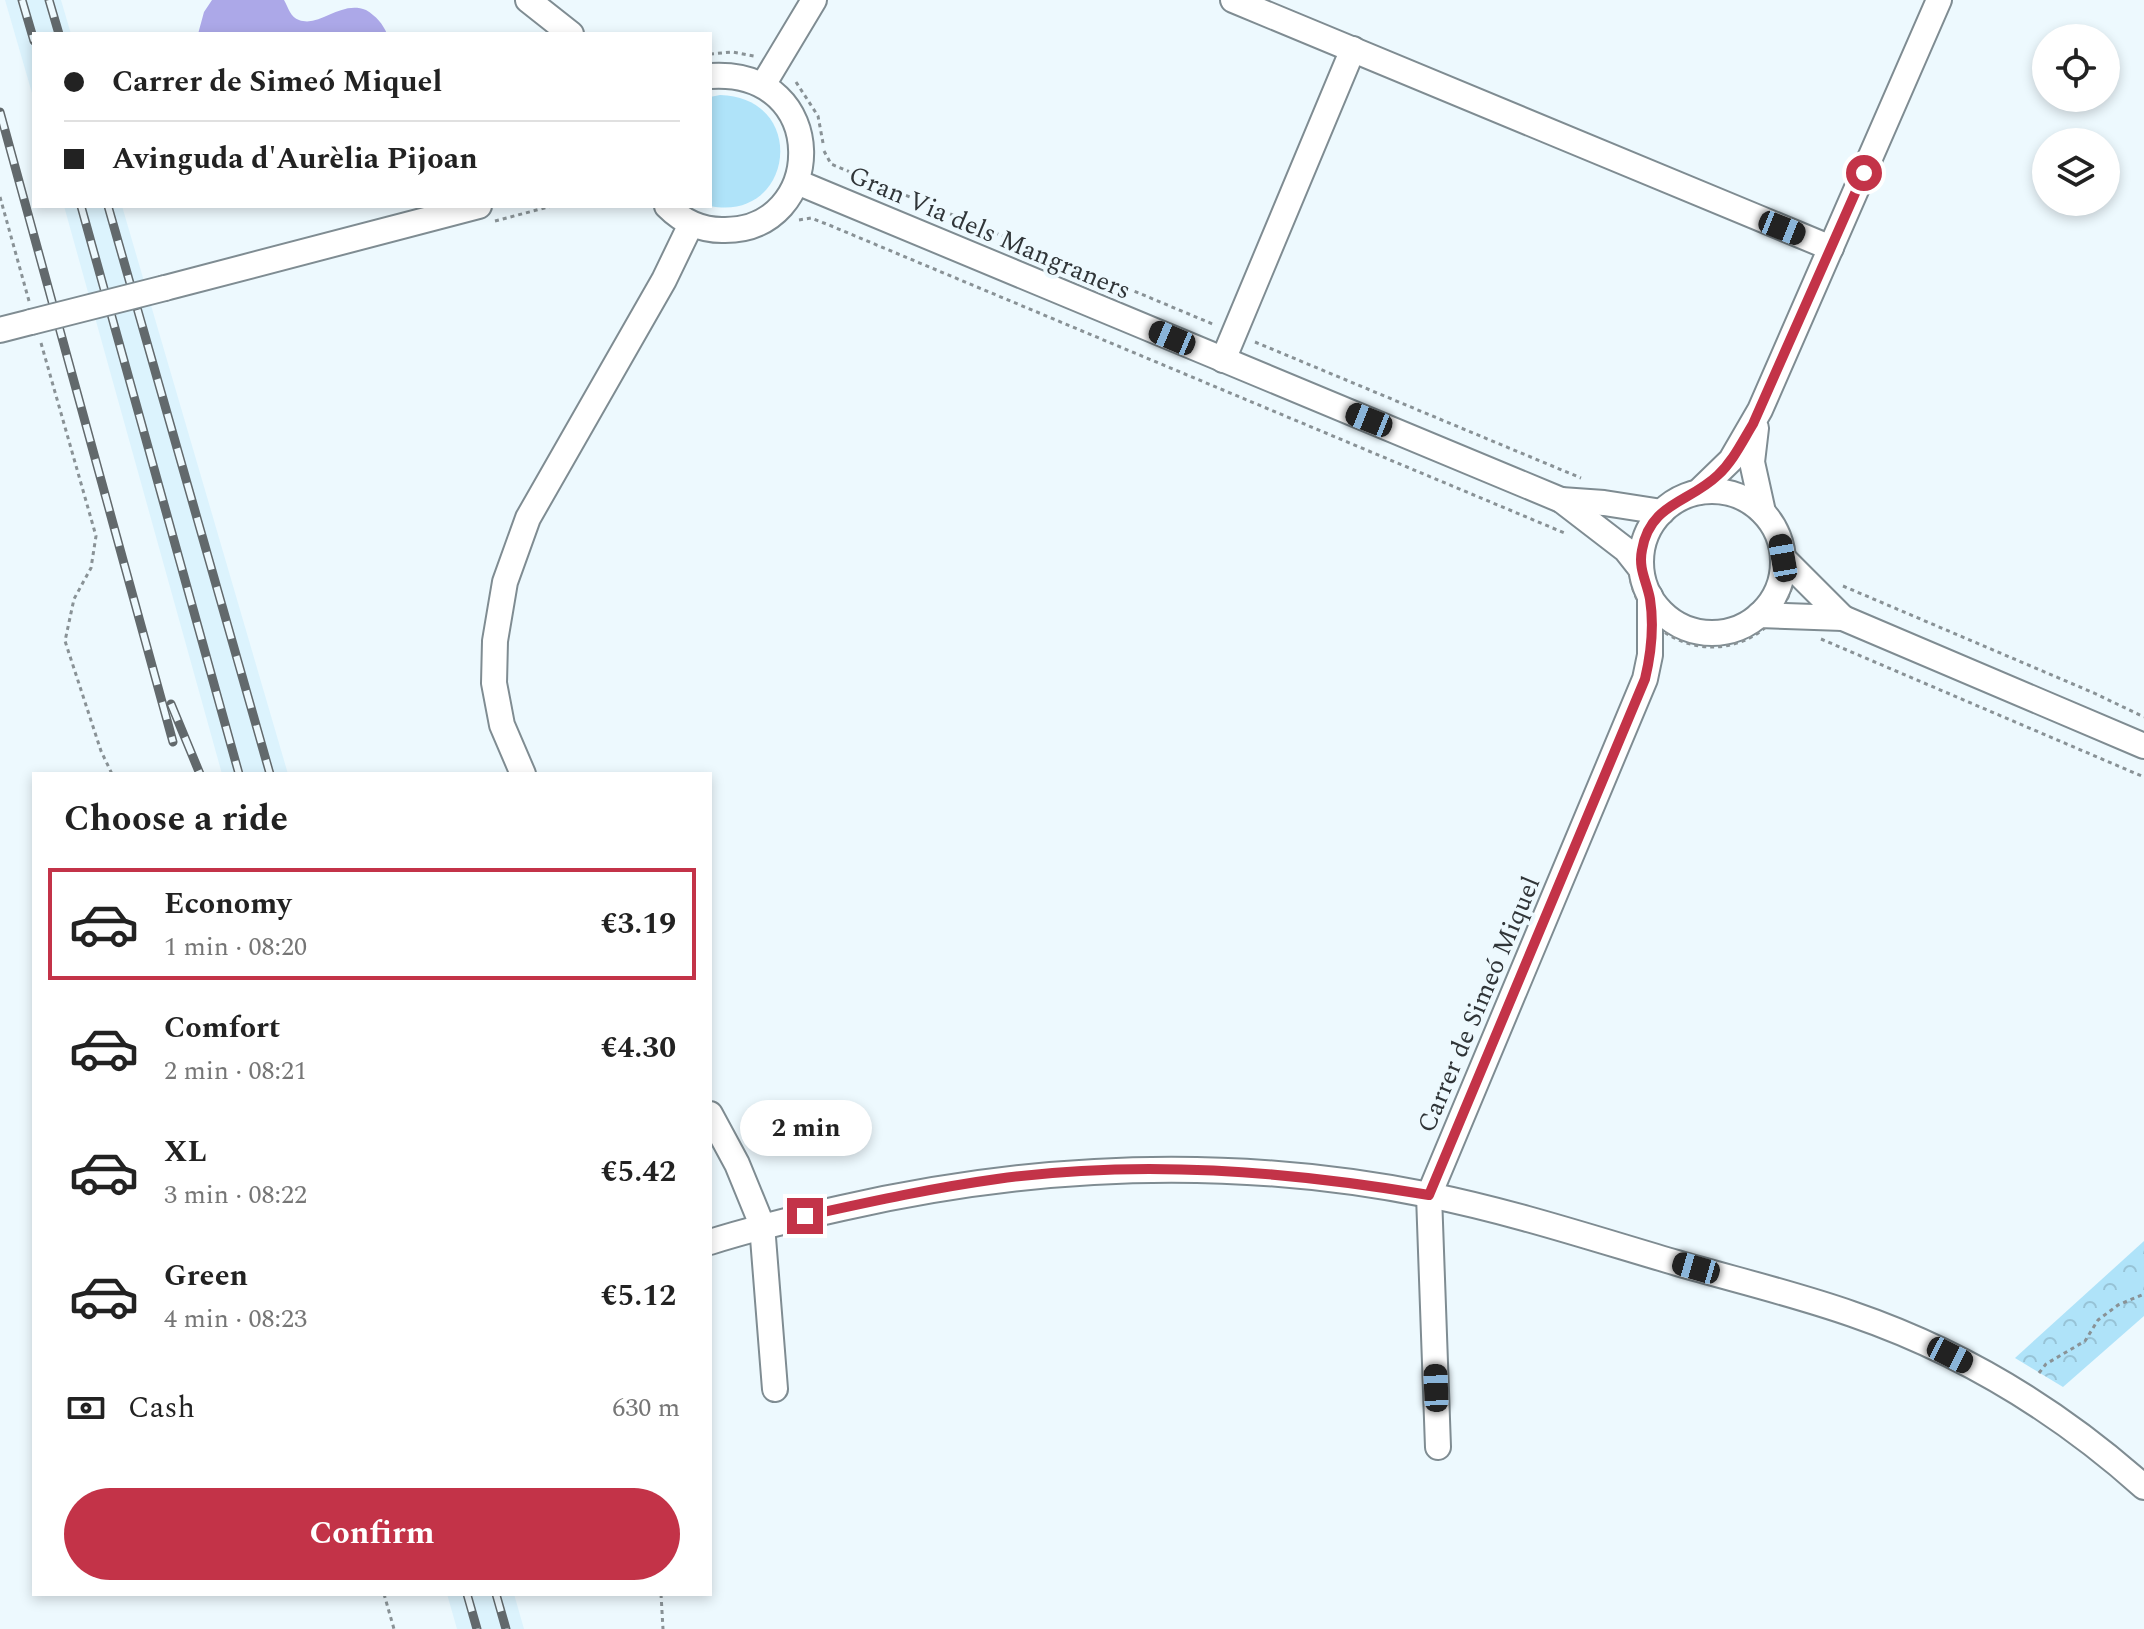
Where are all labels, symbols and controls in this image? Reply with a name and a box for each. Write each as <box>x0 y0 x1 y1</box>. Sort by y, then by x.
map controls <box>2032 24 2120 216</box>
button: locate <box>2032 24 2120 112</box>
text: Carrer de Simeó Miquel <box>112 59 442 105</box>
button: layers <box>2032 128 2120 216</box>
text: Avinguda d'Aurèlia Pijoan <box>112 136 478 182</box>
street label: Gran Via dels Mangraners <box>842 155 1137 311</box>
route start <box>1846 155 1882 191</box>
car <box>1755 208 1809 248</box>
car <box>1145 318 1199 358</box>
car <box>1342 400 1396 440</box>
car <box>1767 532 1799 584</box>
text: Choose a ride <box>64 792 288 847</box>
street label: Carrer de Simeó Miquel <box>1407 870 1551 1139</box>
text: Economy <box>164 881 291 927</box>
icon: car <box>68 888 140 960</box>
text: €3.19 <box>601 901 676 947</box>
text: 1 min · 08:20 <box>164 927 307 967</box>
text: Comfort <box>164 1005 280 1051</box>
icon: car <box>68 1012 140 1084</box>
text: €4.30 <box>601 1025 676 1071</box>
text: 2 min · 08:21 <box>164 1051 307 1091</box>
callout: 2 min <box>739 1100 871 1156</box>
text: 2 min <box>771 1108 841 1148</box>
text: XL <box>164 1129 207 1175</box>
icon: car <box>68 1136 140 1208</box>
text: €5.42 <box>601 1149 676 1195</box>
text: 3 min · 08:22 <box>164 1175 307 1215</box>
route end <box>787 1198 823 1234</box>
car <box>1670 1250 1722 1286</box>
text: Green <box>164 1253 248 1299</box>
icon: car <box>68 1260 140 1332</box>
text: €5.12 <box>601 1273 676 1319</box>
text: 4 min · 08:23 <box>164 1299 307 1339</box>
car <box>1923 1333 1977 1377</box>
car <box>1423 1364 1449 1412</box>
text: Cash <box>128 1385 195 1431</box>
icon: cash <box>64 1386 108 1430</box>
text: 630 m <box>612 1388 680 1428</box>
button: Confirm <box>64 1488 680 1580</box>

